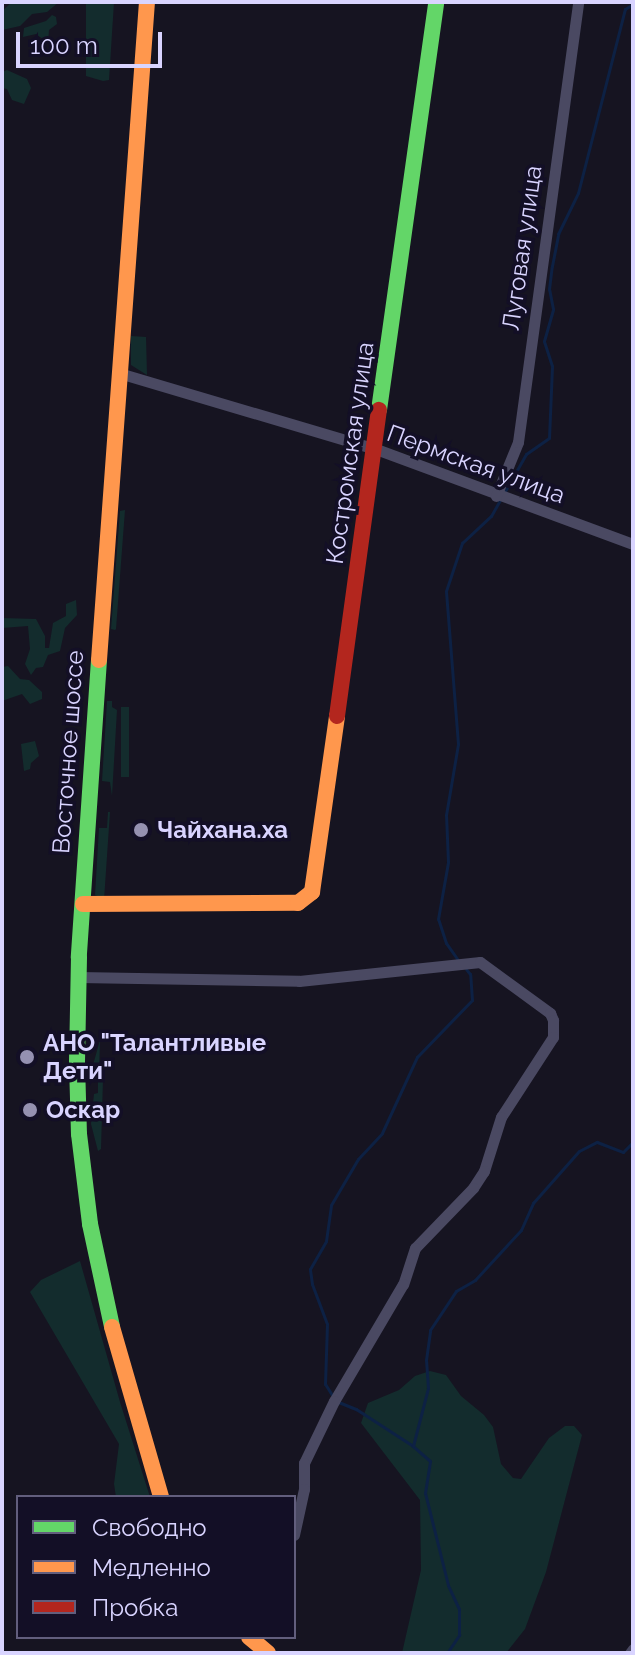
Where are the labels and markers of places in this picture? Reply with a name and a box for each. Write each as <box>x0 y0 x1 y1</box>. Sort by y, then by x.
place label: Чайхана.ха <box>157 816 288 844</box>
marker: Чайхана.ха <box>132 821 150 839</box>
place label: АНО "Талантливые Дети" <box>43 1029 267 1085</box>
marker: АНО "Талантливые Дети" <box>18 1048 36 1066</box>
place label: Оскар <box>46 1096 120 1124</box>
marker: Оскар <box>21 1101 39 1119</box>

